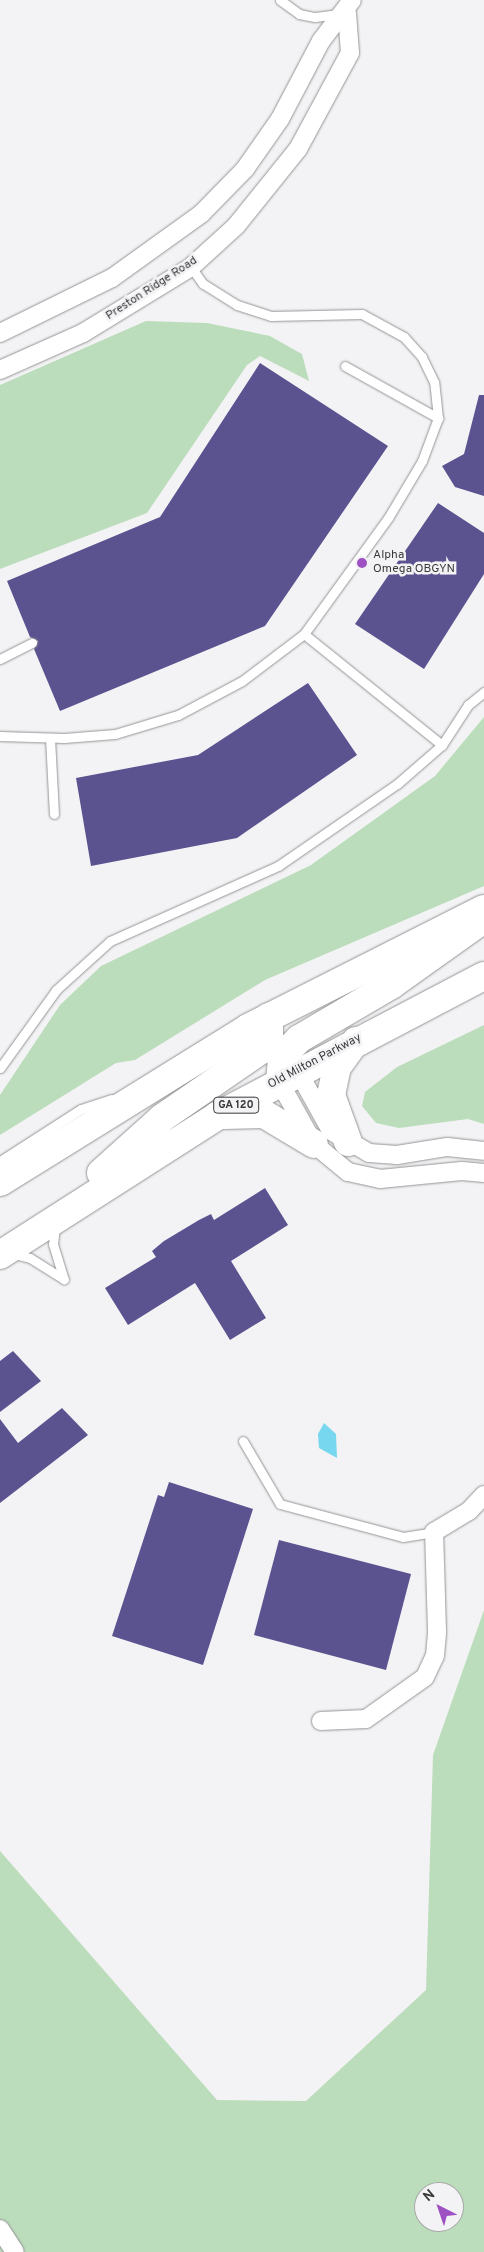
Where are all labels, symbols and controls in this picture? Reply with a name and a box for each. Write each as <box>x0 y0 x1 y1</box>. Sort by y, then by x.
street label: Preston Ridge Road <box>104 254 200 324</box>
place label: Alpha Omega OBGYN <box>373 549 455 577</box>
marker: Alpha Omega OBGYN <box>355 556 369 570</box>
street label: Old Milton Parkway <box>266 1031 364 1093</box>
road number: GA 120 <box>212 1096 260 1114</box>
north arrow <box>414 2182 464 2232</box>
text: N <box>420 2186 439 2206</box>

